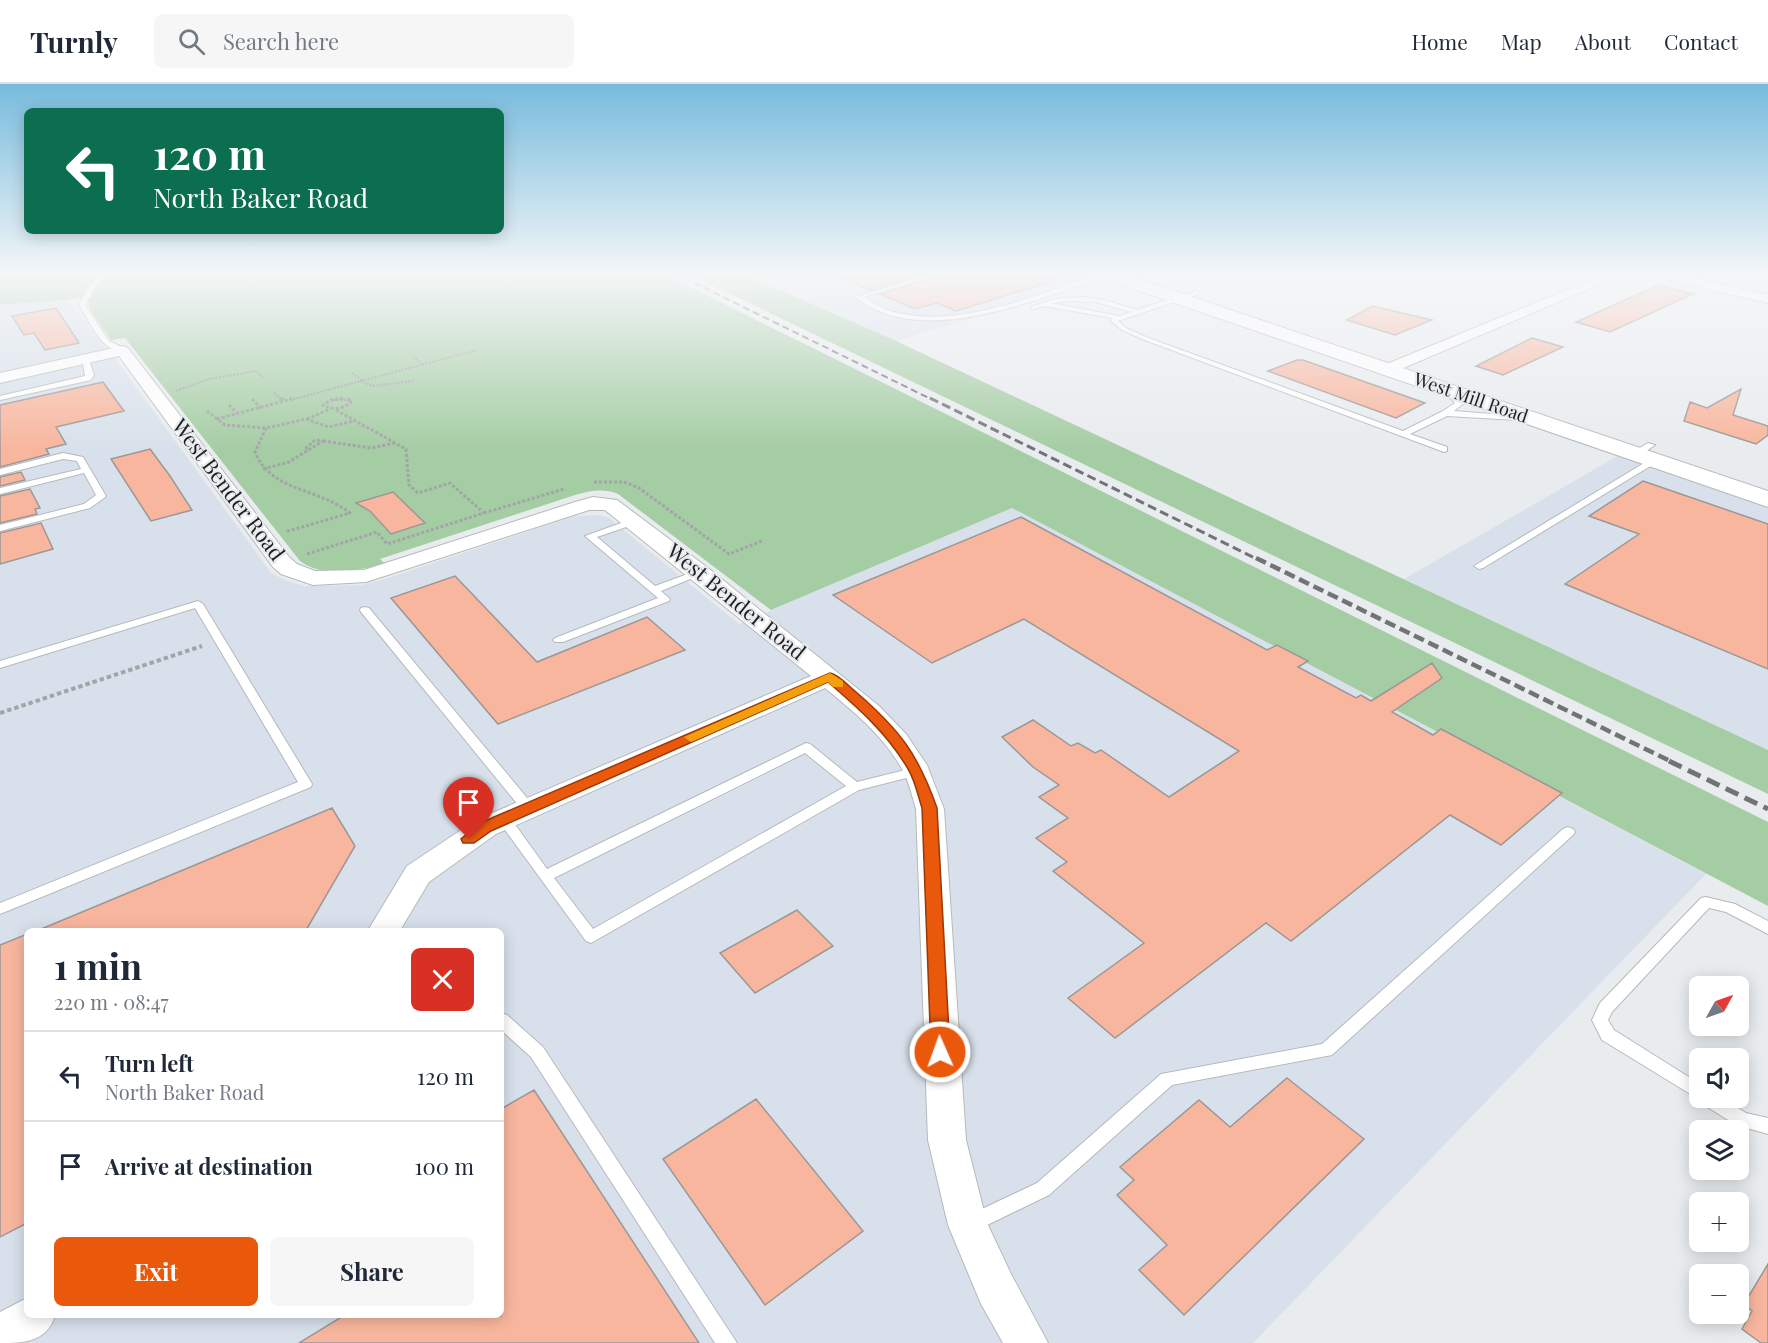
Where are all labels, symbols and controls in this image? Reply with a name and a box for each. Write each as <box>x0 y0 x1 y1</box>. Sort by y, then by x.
search box <box>154 14 574 68</box>
text: Turnly <box>30 23 118 60</box>
icon: search <box>175 25 208 58</box>
text: Search here <box>223 26 339 56</box>
text: Home <box>1412 27 1468 55</box>
text: Map <box>1501 27 1542 55</box>
text: About <box>1575 27 1631 55</box>
text: Contact <box>1664 27 1738 55</box>
text: 120 m <box>153 125 266 181</box>
icon: left <box>54 132 132 210</box>
text: North Baker Road <box>153 179 368 215</box>
street label: West Mill Road <box>1410 366 1532 428</box>
street label: West Bender Road <box>166 411 292 565</box>
street label: West Bender Road <box>661 535 812 665</box>
pin <box>443 777 494 839</box>
icon: arrive <box>452 786 485 819</box>
text: 1 min <box>54 941 142 989</box>
button: close <box>411 948 474 1011</box>
north arrow <box>1689 976 1749 1036</box>
map controls <box>1689 976 1749 1324</box>
text: 220 m · 08:47 <box>54 988 169 1015</box>
position arrow <box>908 1020 972 1084</box>
text: Turn left <box>105 1048 194 1078</box>
button: sound <box>1689 1048 1749 1108</box>
icon: left <box>54 1060 87 1093</box>
text: 120 m <box>417 1061 474 1091</box>
text: North Baker Road <box>105 1078 264 1105</box>
button: layers <box>1689 1120 1749 1180</box>
icon: arrive <box>54 1150 87 1183</box>
text: Arrive at destination <box>105 1151 313 1181</box>
text: 100 m <box>414 1151 474 1181</box>
button: + <box>1689 1192 1749 1252</box>
button: Exit <box>54 1237 258 1306</box>
button: Share <box>270 1237 474 1306</box>
button: − <box>1689 1264 1749 1324</box>

